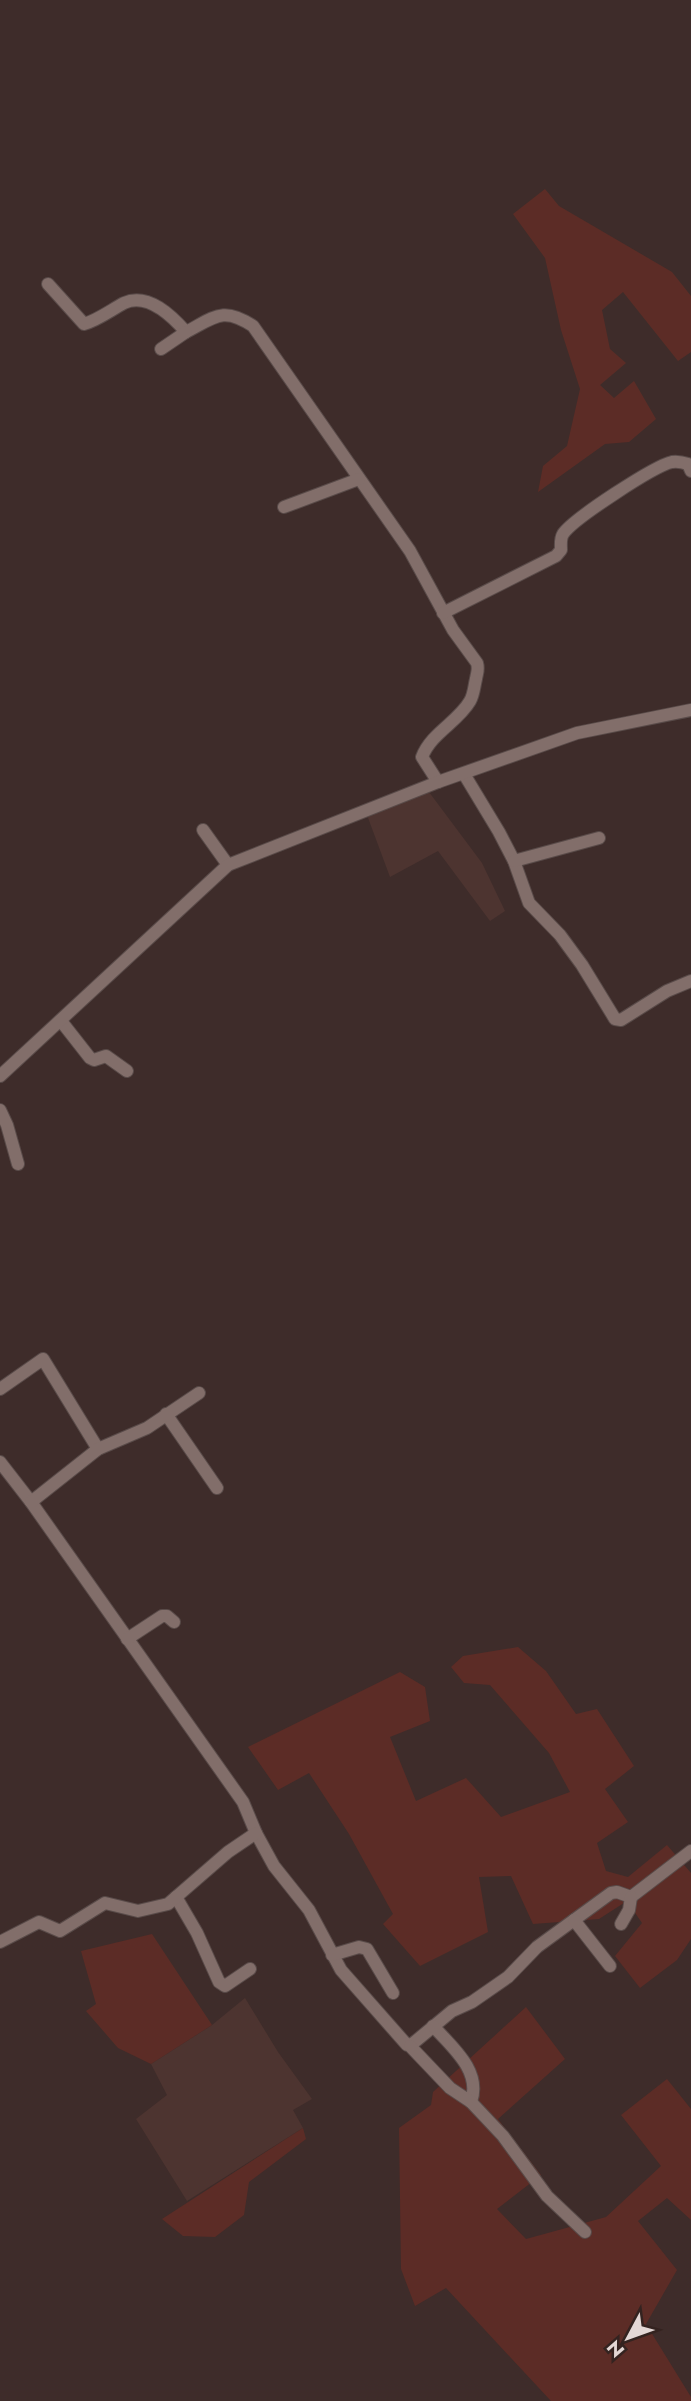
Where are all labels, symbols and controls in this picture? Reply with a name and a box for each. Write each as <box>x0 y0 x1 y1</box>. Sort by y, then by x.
north arrow <box>593 2303 663 2373</box>
text: N <box>600 2334 631 2363</box>

